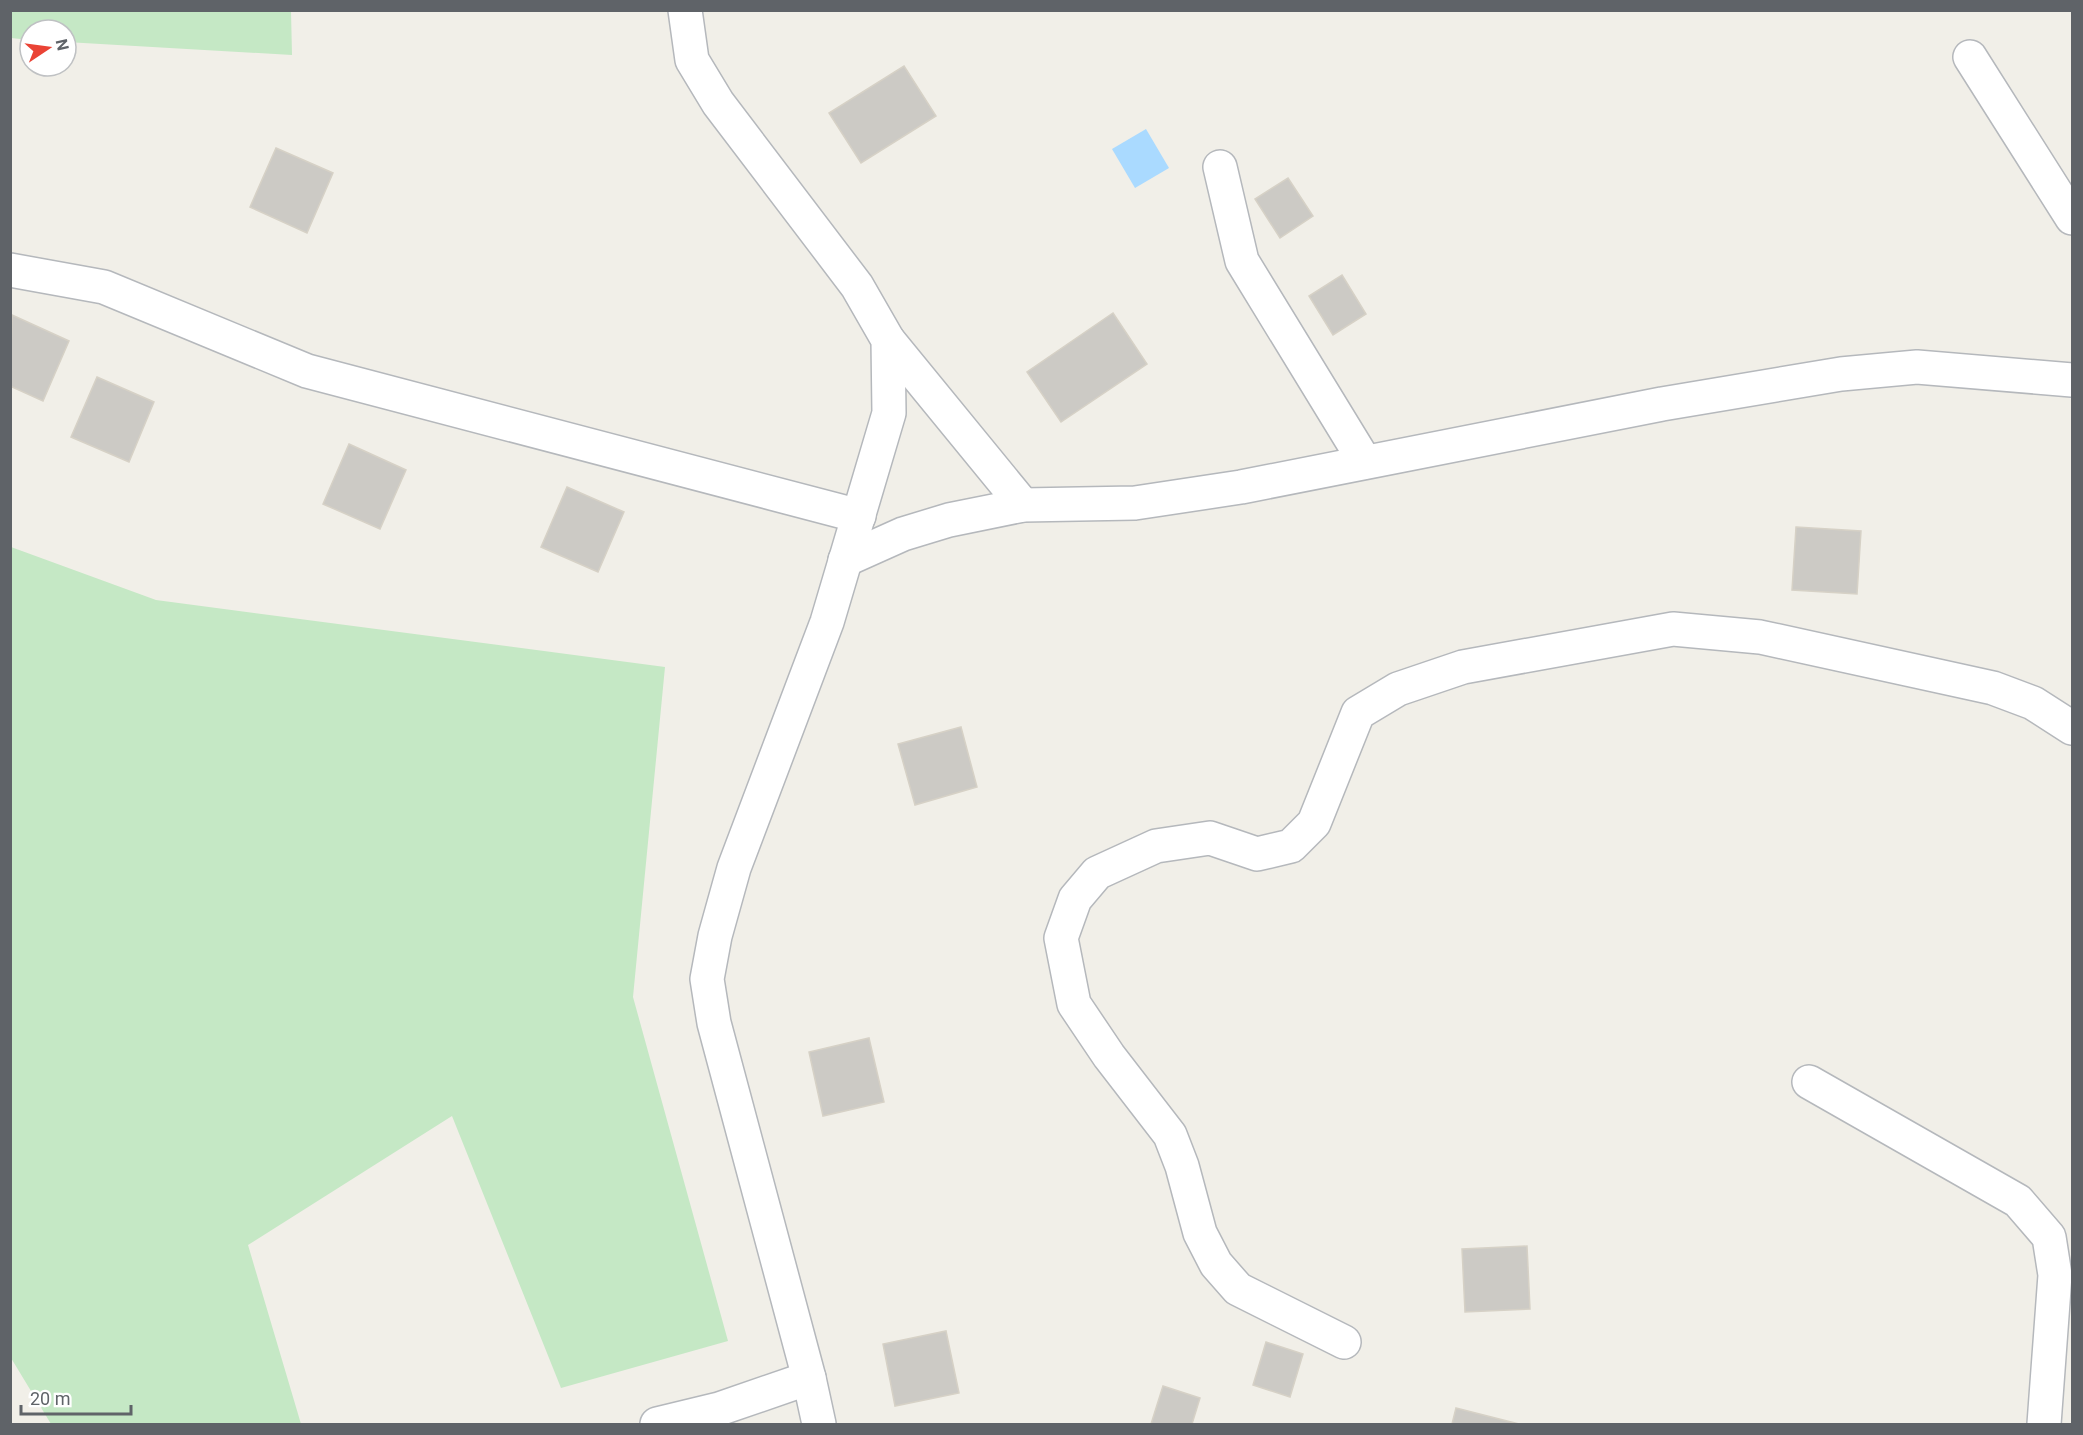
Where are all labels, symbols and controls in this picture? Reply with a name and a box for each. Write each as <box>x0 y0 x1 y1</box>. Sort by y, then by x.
north arrow <box>18 18 78 78</box>
text: N <box>52 37 73 52</box>
scale bar <box>21 1378 130 1416</box>
text: 20 m <box>30 1388 70 1409</box>

